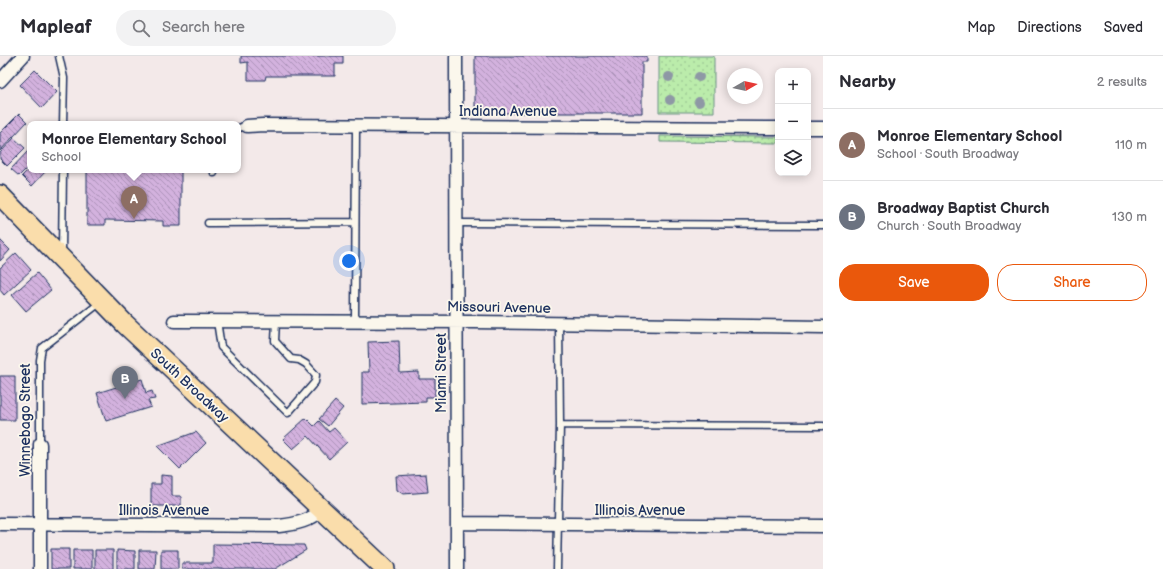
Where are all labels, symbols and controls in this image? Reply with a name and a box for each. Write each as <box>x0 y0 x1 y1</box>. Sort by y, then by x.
search box <box>116 10 396 46</box>
text: Mapleaf <box>20 16 92 39</box>
icon: search <box>130 17 152 39</box>
text: Search here <box>162 18 245 37</box>
text: Map <box>967 19 995 36</box>
text: Directions <box>1017 19 1082 36</box>
text: Saved <box>1104 19 1143 36</box>
north arrow <box>727 68 763 104</box>
map controls <box>775 68 811 176</box>
button: + <box>775 68 811 104</box>
text: Nearby <box>839 72 896 92</box>
text: 2 results <box>1097 74 1147 90</box>
street label: Indiana Avenue <box>459 103 557 120</box>
button: − <box>775 104 811 140</box>
popup <box>27 121 241 173</box>
text: Monroe Elementary School <box>877 127 1062 146</box>
text: Monroe Elementary School <box>41 130 227 149</box>
text: A <box>848 137 856 153</box>
text: 110 m <box>1115 137 1147 153</box>
button: layers <box>775 140 811 176</box>
text: School · South Broadway <box>877 146 1019 162</box>
text: School <box>41 149 81 165</box>
pin: A <box>121 186 147 219</box>
text: Broadway Baptist Church <box>877 199 1050 218</box>
text: B <box>847 209 857 225</box>
text: 130 m <box>1112 209 1147 225</box>
text: Church · South Broadway <box>877 218 1021 234</box>
your location <box>339 251 359 271</box>
button: Save <box>839 264 989 301</box>
button: Share <box>997 264 1147 301</box>
street label: Missouri Avenue <box>447 298 551 317</box>
street label: Miami Street <box>433 332 450 413</box>
street label: South Broadway <box>147 345 233 427</box>
street label: Winnebago Street <box>17 363 34 477</box>
pin: B <box>112 366 138 399</box>
street label: Illinois Avenue <box>119 502 209 519</box>
street label: Illinois Avenue <box>595 502 685 519</box>

